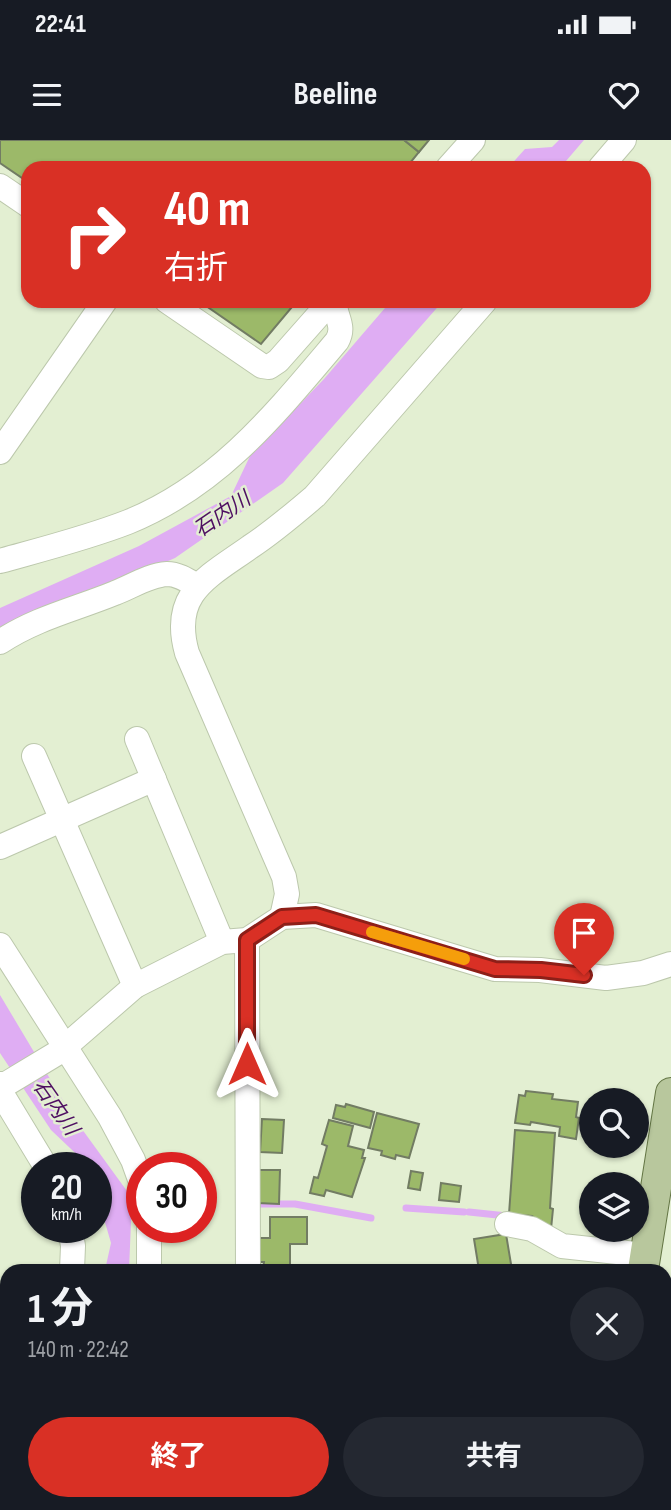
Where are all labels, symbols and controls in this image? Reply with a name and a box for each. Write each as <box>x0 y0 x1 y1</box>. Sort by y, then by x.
text: 22:41 <box>35 9 86 40</box>
text: Beeline <box>294 75 377 114</box>
icon: menu <box>28 76 66 114</box>
icon: heart <box>605 76 643 114</box>
text: 40 m <box>164 181 250 240</box>
icon: right <box>49 189 140 280</box>
text: 右折 <box>164 249 228 288</box>
water label: 石内川 <box>189 485 257 542</box>
pin <box>554 903 614 975</box>
icon: arrive <box>565 914 603 952</box>
position arrow <box>210 1027 284 1101</box>
water label: 石内川 <box>27 1074 85 1142</box>
map controls <box>579 1088 649 1242</box>
button: search <box>579 1088 649 1158</box>
speed limit sign: 30 <box>126 1152 217 1243</box>
text: 20 <box>51 1167 83 1210</box>
button: layers <box>579 1172 649 1242</box>
text: km/h <box>51 1204 82 1225</box>
text: 1 分 <box>28 1284 93 1335</box>
button: close <box>570 1287 644 1361</box>
text: 140 m · 22:42 <box>28 1336 129 1364</box>
button: 終了 <box>28 1417 329 1497</box>
button: 共有 <box>343 1417 644 1497</box>

